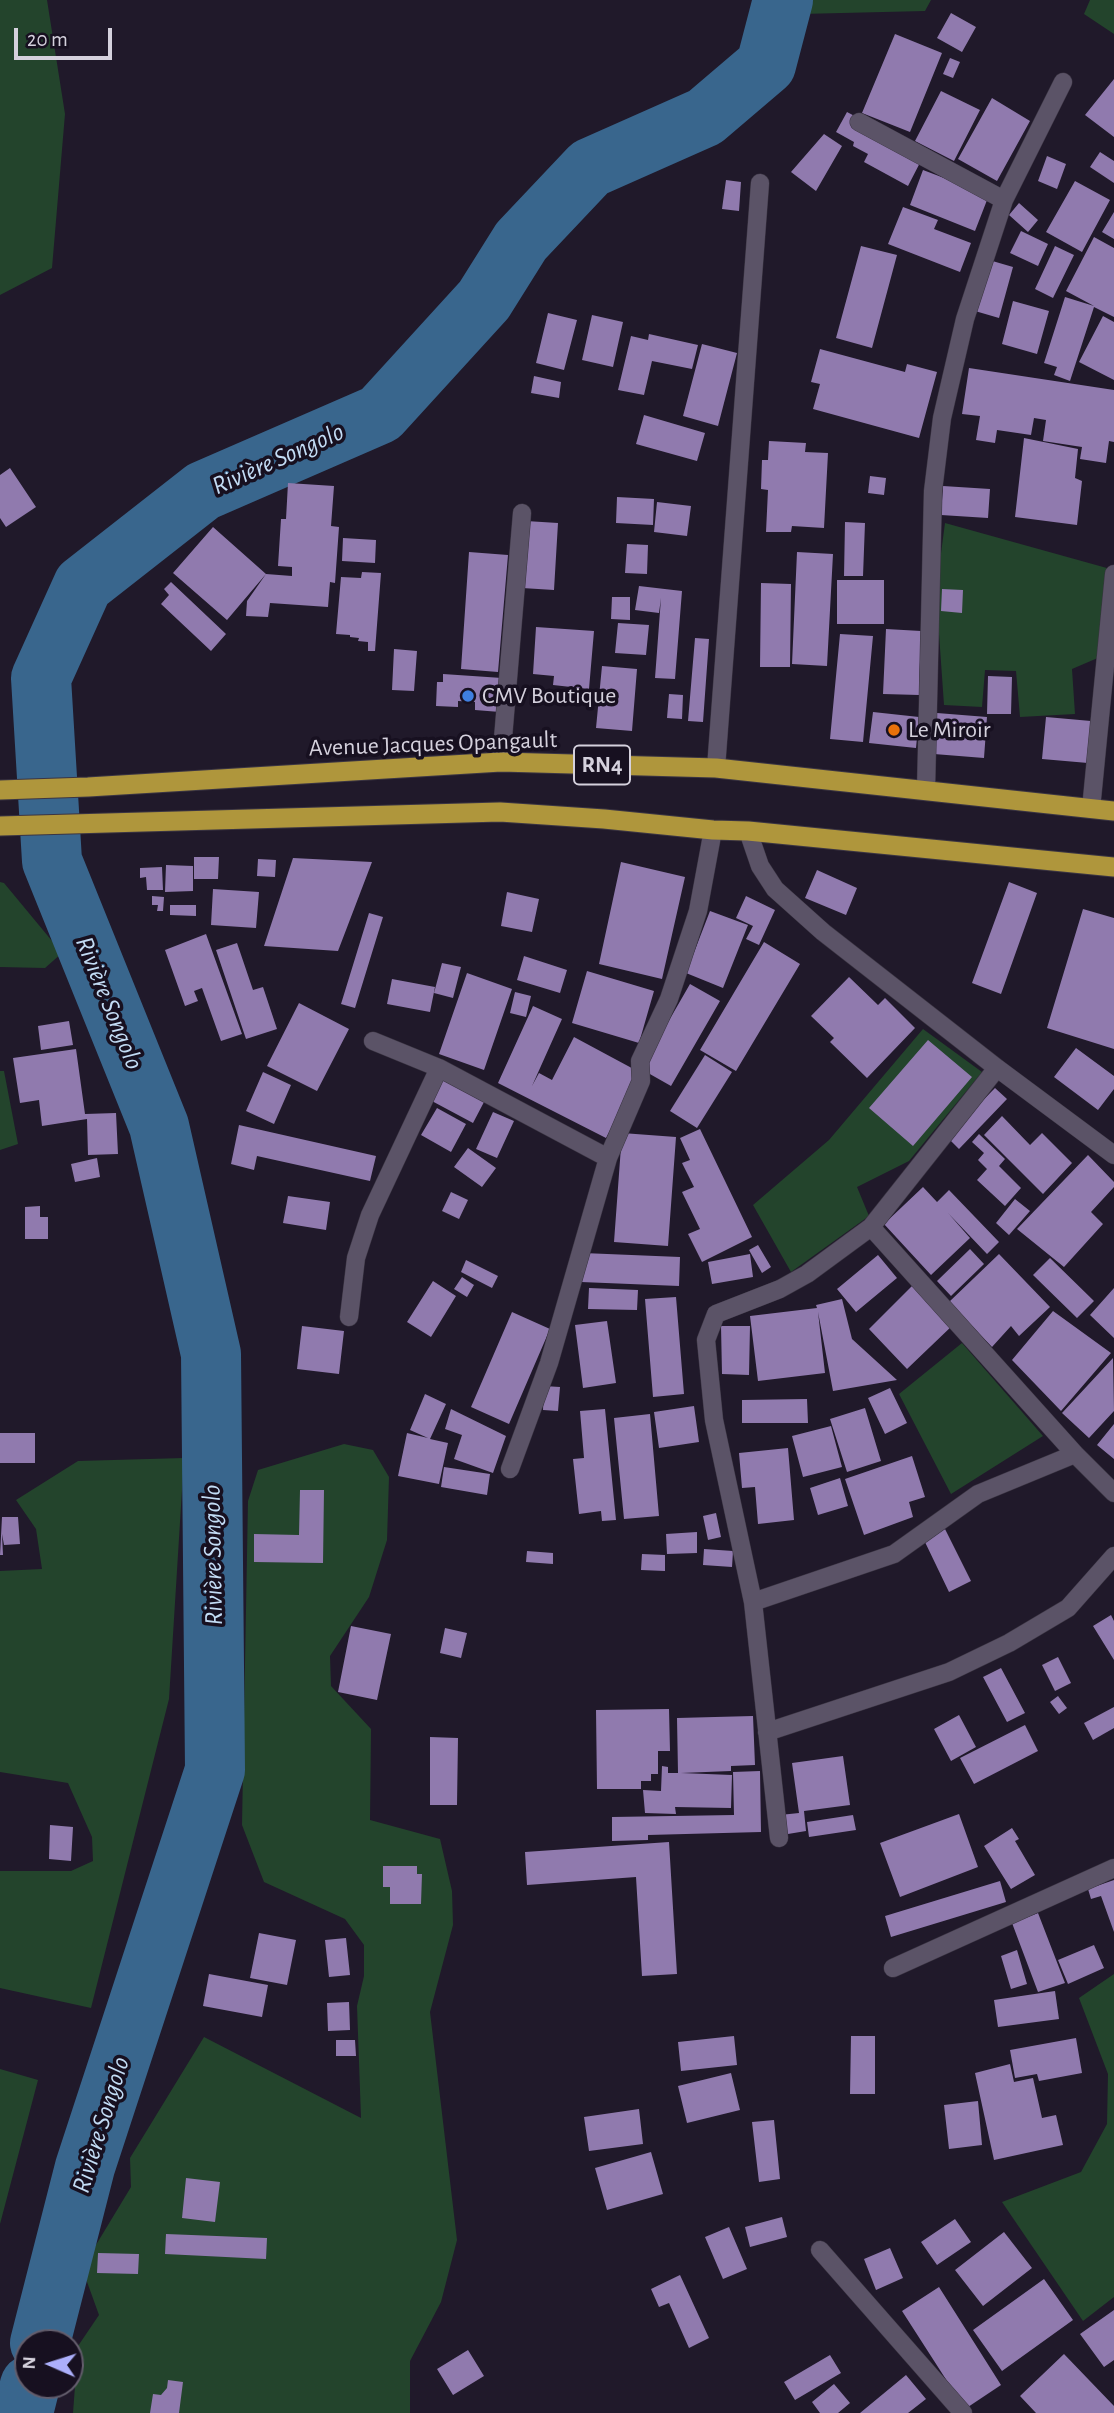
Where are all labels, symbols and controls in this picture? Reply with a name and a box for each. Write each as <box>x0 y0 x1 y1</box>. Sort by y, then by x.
scale bar <box>18 14 116 58</box>
text: 20 m <box>27 29 68 50</box>
water label: Rivière Songolo <box>207 416 349 502</box>
place label: CMV Boutique <box>482 682 616 710</box>
marker: CMV Boutique <box>460 688 476 704</box>
place label: Le Miroir <box>908 716 990 744</box>
marker: Le Miroir <box>886 722 902 738</box>
street label: Avenue Jacques Opangault <box>308 725 558 763</box>
road number: RN4 <box>574 746 630 785</box>
water label: Rivière Songolo <box>68 932 150 1074</box>
water label: Rivière Songolo <box>196 1484 230 1626</box>
water label: Rivière Songolo <box>66 2053 136 2197</box>
north arrow <box>14 2329 84 2399</box>
text: N <box>20 2356 39 2370</box>

